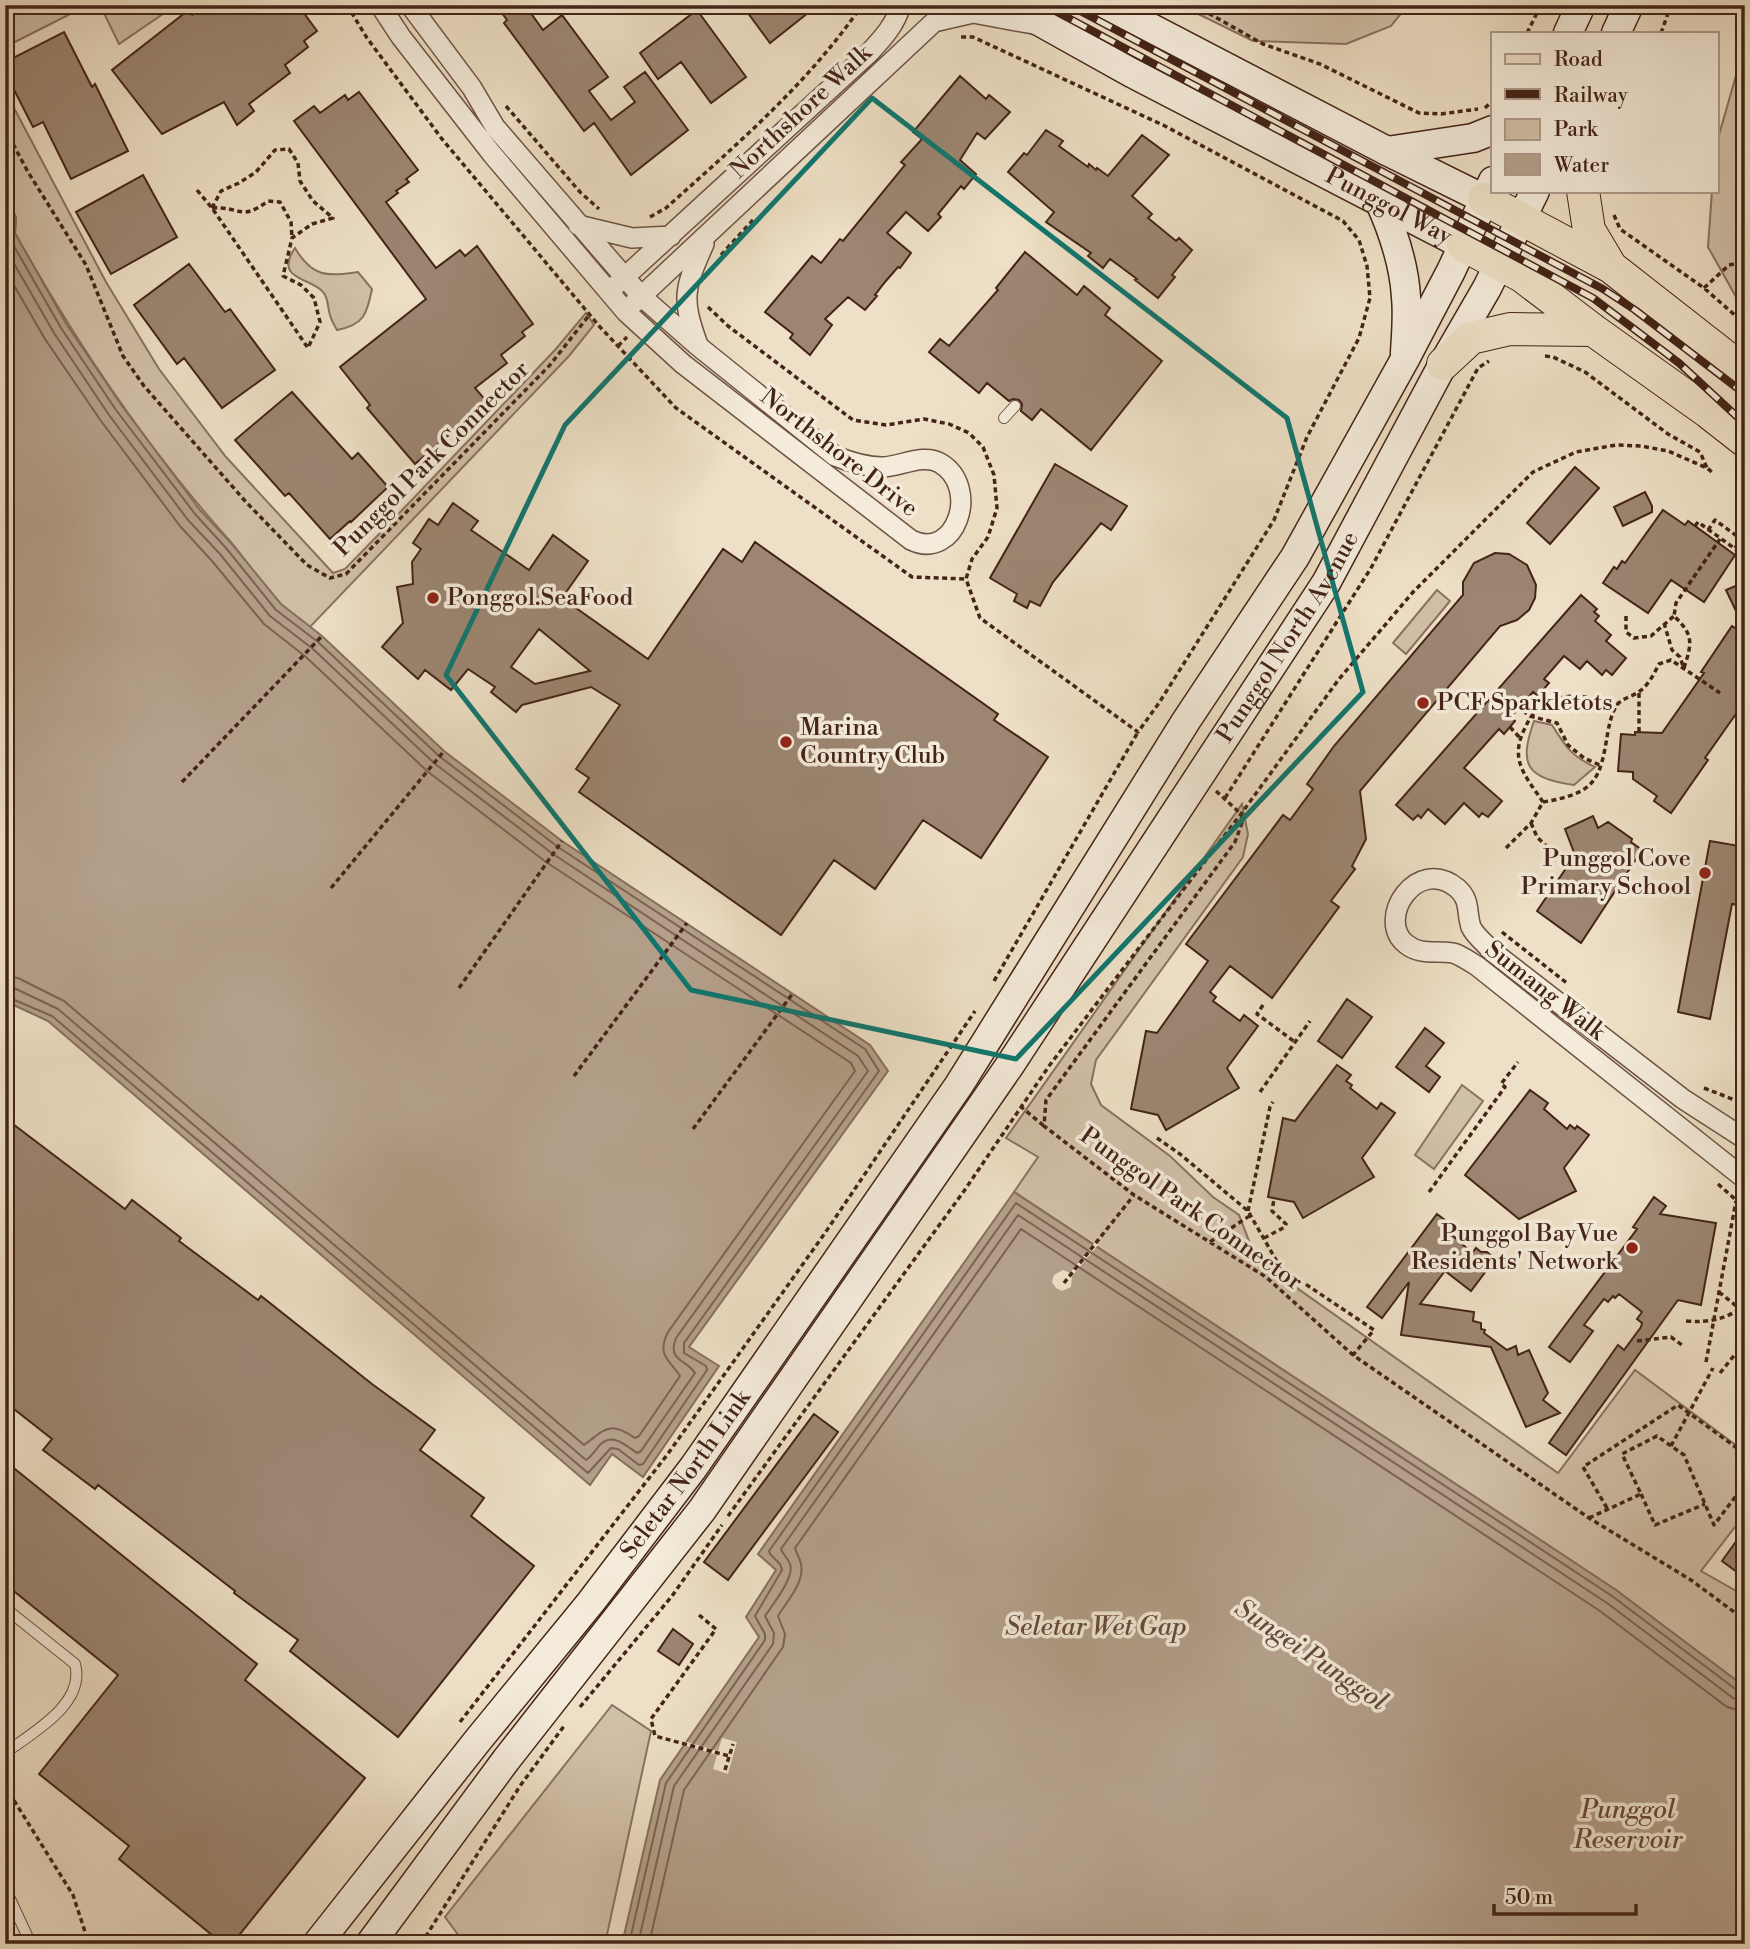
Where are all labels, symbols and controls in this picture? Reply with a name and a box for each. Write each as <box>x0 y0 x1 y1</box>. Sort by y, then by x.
legend <box>1491 32 1718 192</box>
street label: Northshore Walk <box>724 38 879 185</box>
text: Road <box>1554 47 1603 73</box>
text: Railway <box>1554 83 1629 109</box>
text: Park <box>1554 117 1599 143</box>
text: Water <box>1553 153 1609 179</box>
street label: Punggol Way <box>1320 161 1458 252</box>
street label: Punggol Park Connector <box>328 355 536 563</box>
street label: Northshore Drive <box>754 382 924 524</box>
street label: Punggol North Avenue <box>1210 526 1366 749</box>
place label: Ponggol.SeaFood <box>447 583 634 613</box>
marker: Ponggol.SeaFood <box>425 590 441 606</box>
place label: PCF Sparkletots <box>1437 688 1613 718</box>
marker: PCF Sparkletots <box>1415 695 1431 711</box>
place label: Marina Country Club <box>800 713 945 771</box>
marker: Marina Country Club <box>778 734 794 750</box>
place label: Punggol Cove Primary School <box>1521 844 1691 902</box>
marker: Punggol Cove Primary School <box>1697 865 1713 881</box>
street label: Sumang Walk <box>1479 935 1612 1048</box>
street label: Punggol Park Connector <box>1074 1121 1308 1297</box>
place label: Punggol BayVue Residents' Network <box>1411 1219 1619 1277</box>
marker: Punggol BayVue Residents' Network <box>1624 1240 1640 1256</box>
street label: Seletar North Link <box>614 1383 758 1565</box>
water label: Sungei Punggol <box>1228 1592 1394 1718</box>
water label: Seletar Wet Gap <box>1005 1611 1187 1643</box>
water label: Punggol Reservoir <box>1573 1794 1683 1856</box>
scale bar <box>1494 1872 1636 1916</box>
text: 50 m <box>1505 1885 1553 1911</box>

